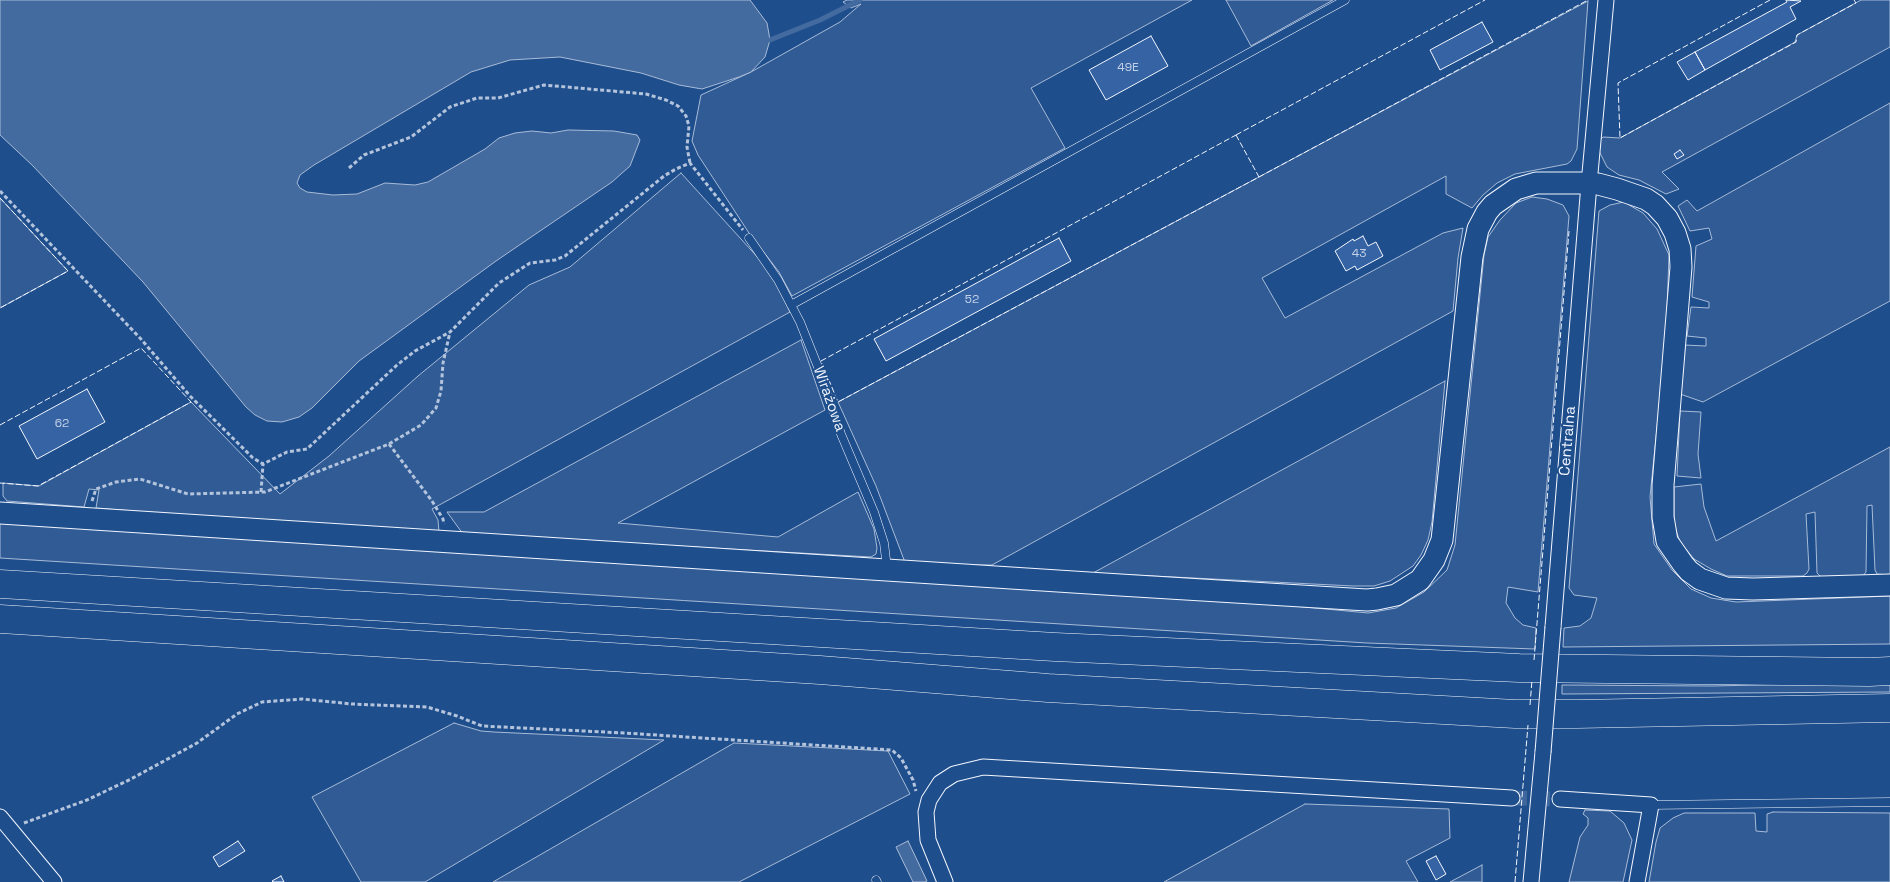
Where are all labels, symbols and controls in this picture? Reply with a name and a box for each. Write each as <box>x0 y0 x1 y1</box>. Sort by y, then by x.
house number: 49E <box>1117 61 1139 75</box>
house number: 43 <box>1352 247 1366 261</box>
house number: 52 <box>965 293 979 307</box>
street label: Wirażowa <box>809 364 849 434</box>
street label: Centralna <box>1556 405 1580 477</box>
house number: 62 <box>55 417 69 431</box>

